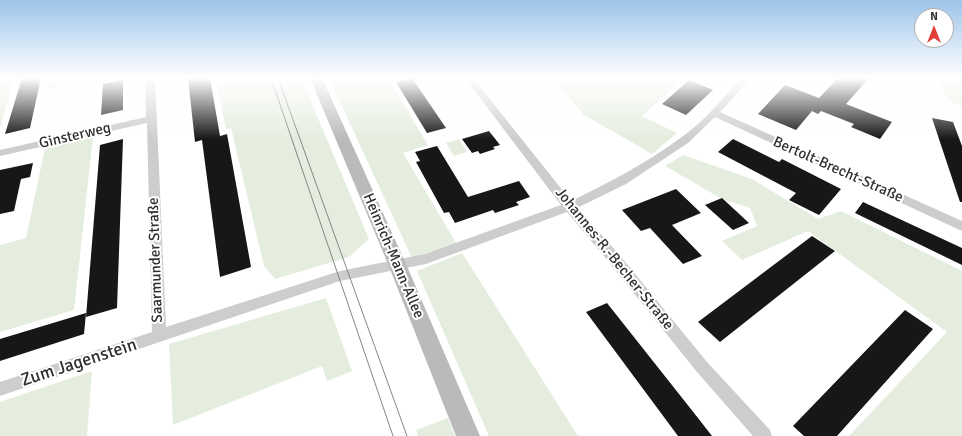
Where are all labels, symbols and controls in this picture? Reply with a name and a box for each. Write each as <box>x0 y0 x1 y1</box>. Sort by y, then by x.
north arrow <box>914 8 954 48</box>
text: N <box>930 10 938 23</box>
street label: Ginsterweg <box>37 119 113 153</box>
street label: Bertolt-Brecht-Straße <box>770 133 906 207</box>
street label: Johannes-R.-Becher-Straße <box>551 184 677 334</box>
street label: Heinrich-Mann-Allee <box>359 191 427 321</box>
street label: Saarmunder Straße <box>145 197 167 323</box>
street label: Zum Jagenstein <box>18 334 140 392</box>

